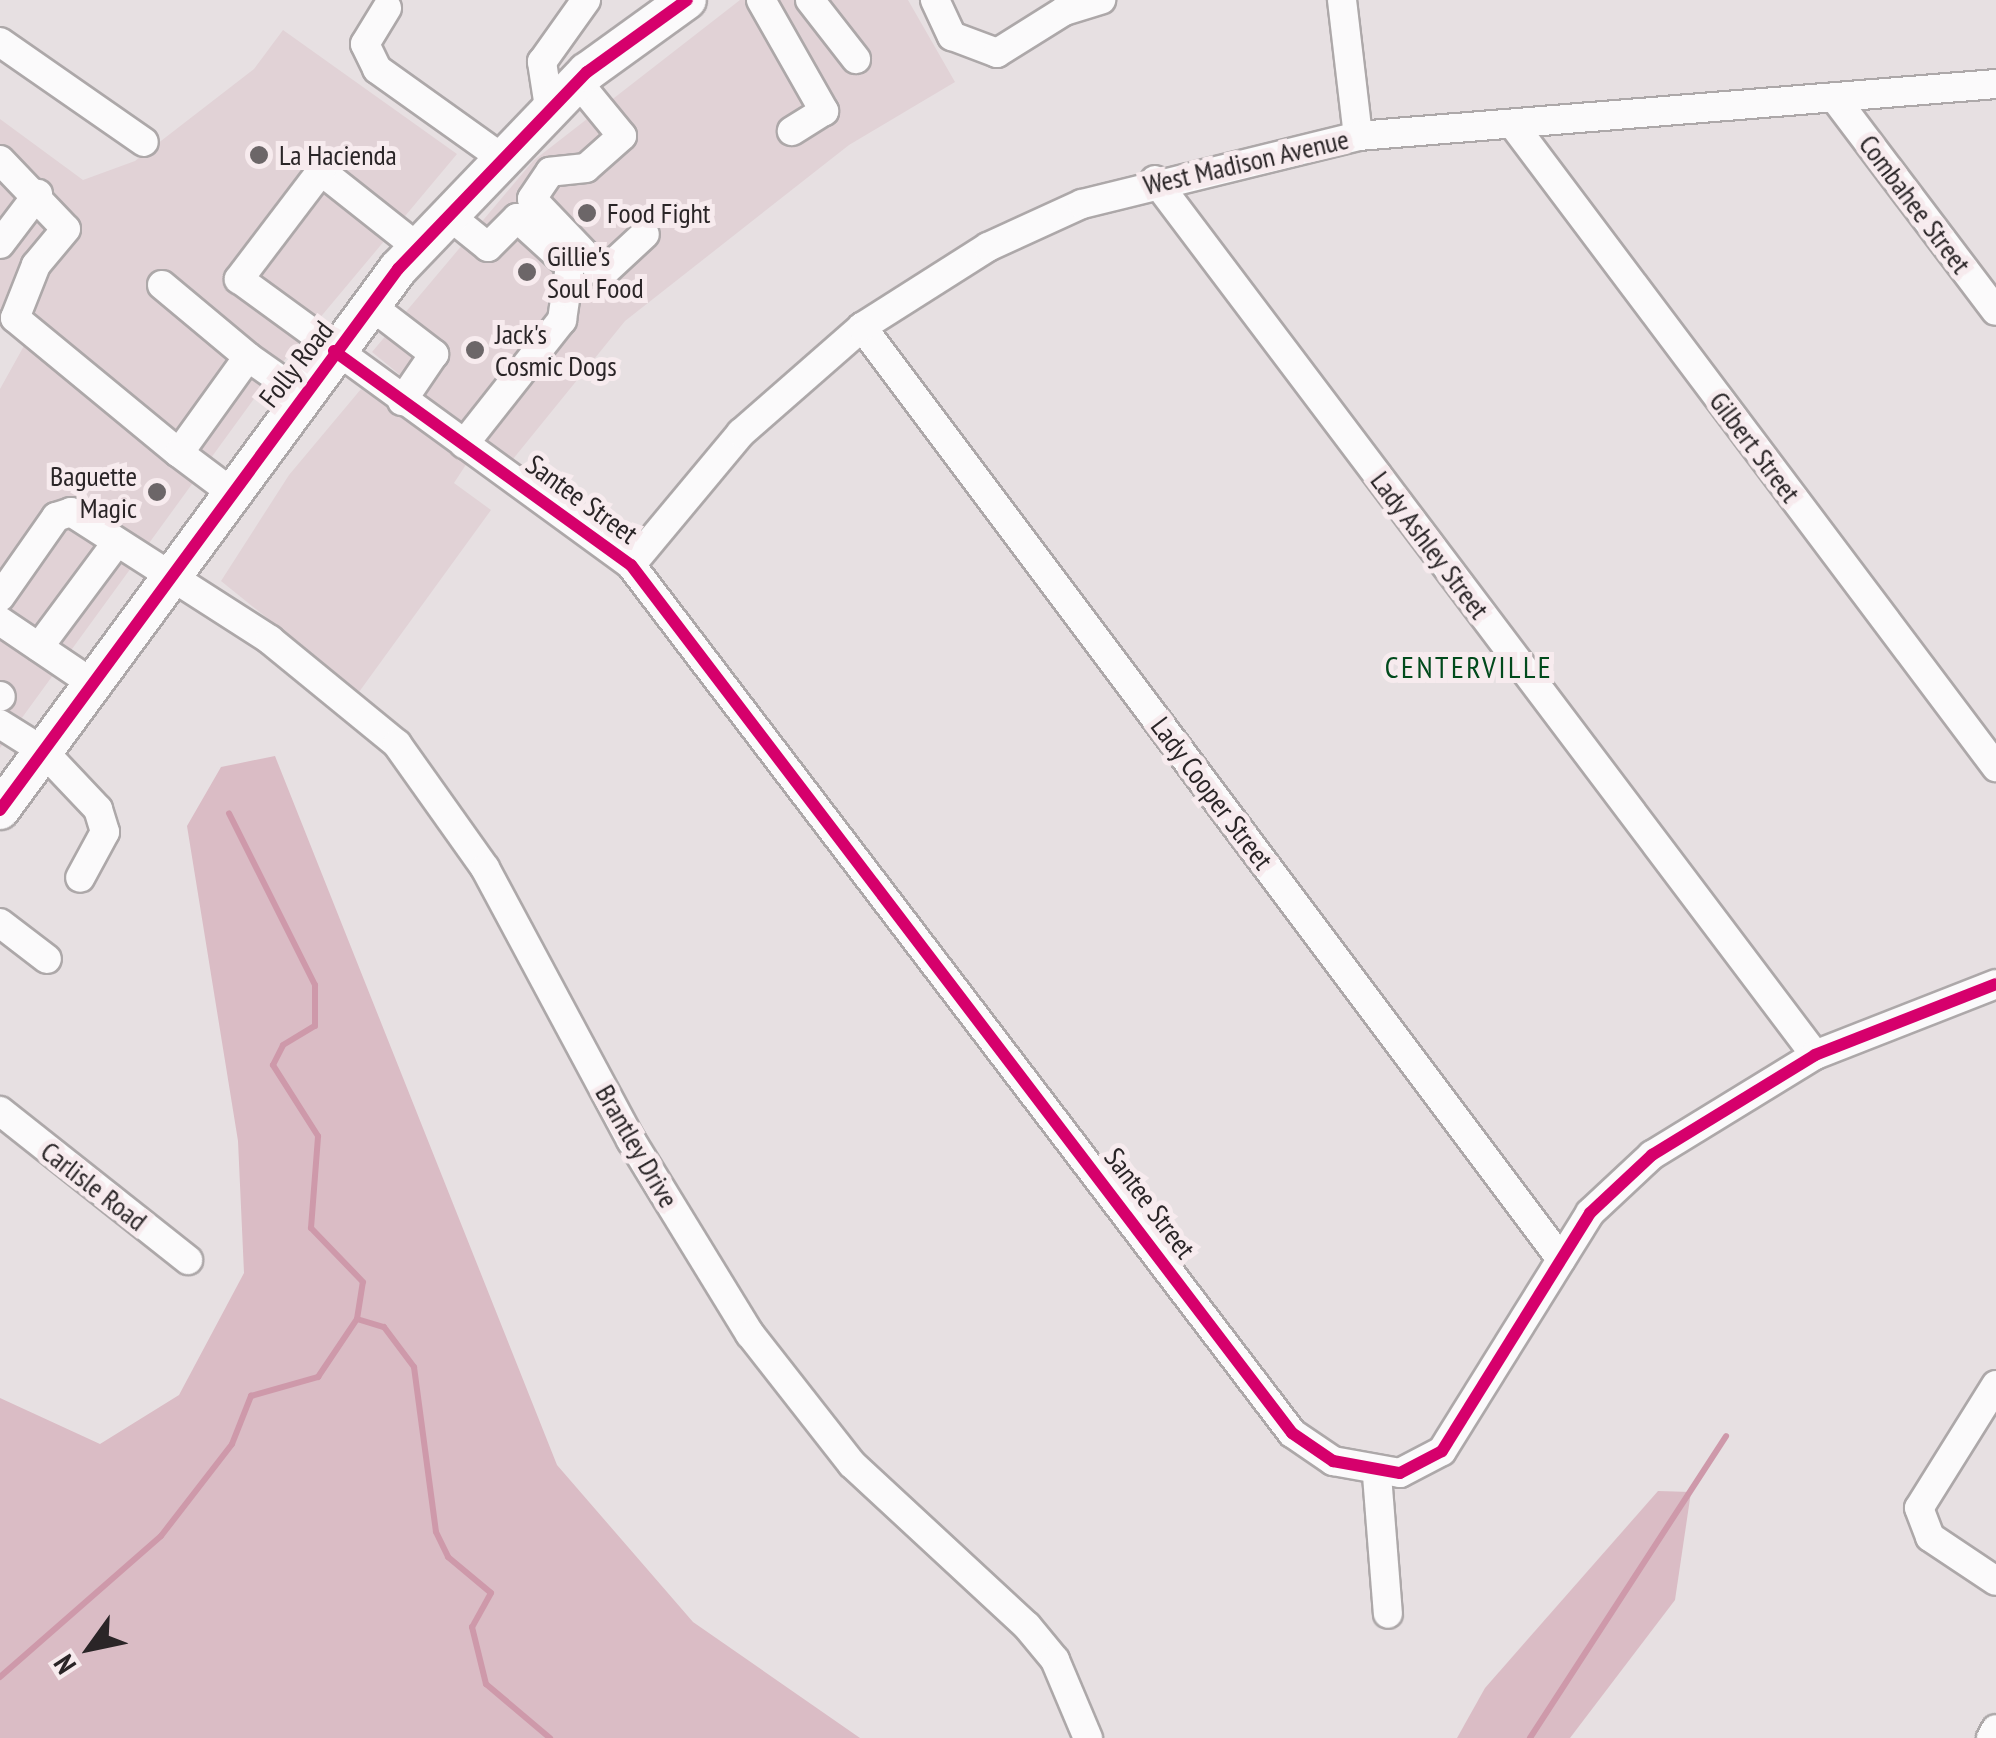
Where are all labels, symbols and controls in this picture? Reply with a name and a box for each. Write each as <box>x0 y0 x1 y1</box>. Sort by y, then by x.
street label: West Madison Avenue <box>1140 122 1352 202</box>
street label: Combahee Street <box>1852 128 1978 280</box>
place label: La Hacienda <box>279 138 397 172</box>
marker: La Hacienda <box>248 144 270 166</box>
place label: Food Fight <box>607 196 711 230</box>
marker: Food Fight <box>576 202 598 224</box>
place label: Gillie's Soul Food <box>547 239 644 305</box>
marker: Gillie's Soul Food <box>516 261 538 283</box>
street label: Folly Road <box>252 314 340 414</box>
place label: Jack's Cosmic Dogs <box>495 317 617 383</box>
marker: Jack's Cosmic Dogs <box>464 339 486 361</box>
street label: Gilbert Street <box>1702 385 1808 509</box>
street label: Santee Street <box>520 447 644 551</box>
place label: Baguette Magic <box>50 459 137 525</box>
street label: Lady Ashley Street <box>1363 464 1497 626</box>
marker: Baguette Magic <box>146 481 168 503</box>
district label: CENTERVILLE <box>1385 649 1553 685</box>
street label: Lady Cooper Street <box>1144 710 1280 876</box>
street label: Brantley Drive <box>588 1078 686 1214</box>
street label: Carlisle Road <box>34 1134 154 1238</box>
street label: Santee Street <box>1098 1141 1202 1265</box>
north arrow <box>40 1598 140 1698</box>
text: N <box>45 1648 84 1681</box>

